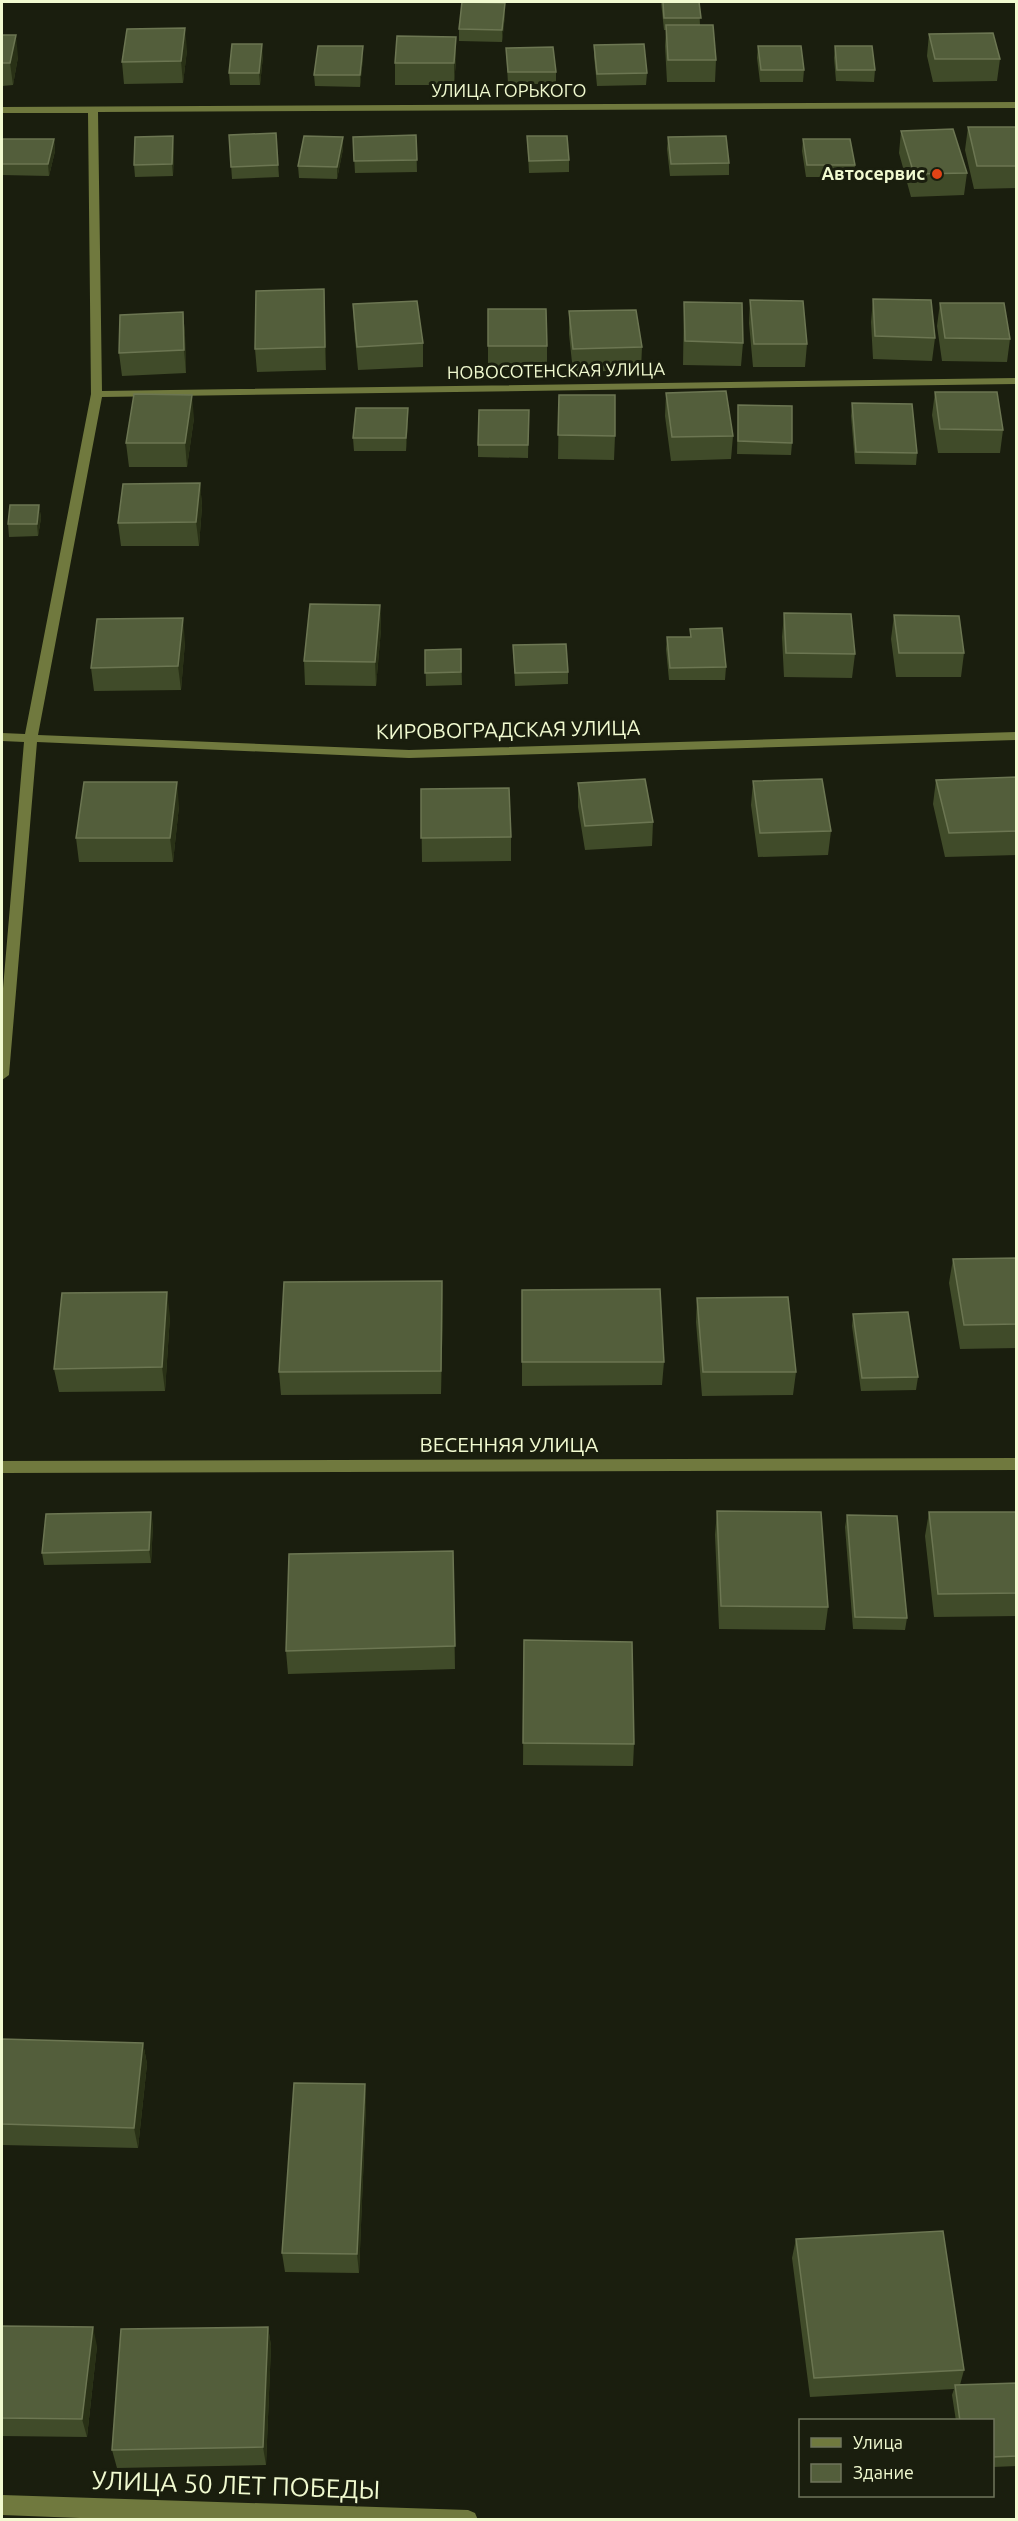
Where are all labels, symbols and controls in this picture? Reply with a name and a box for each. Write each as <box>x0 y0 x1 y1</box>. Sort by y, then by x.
street label: УЛИЦА ГОРЬКОГО <box>432 80 586 100</box>
place label: Автосервис <box>821 163 925 183</box>
marker: Автосервис <box>930 167 944 181</box>
street label: НОВОСОТЕНСКАЯ УЛИЦА <box>447 358 666 382</box>
street label: КИРОВОГРАДСКАЯ УЛИЦА <box>376 715 641 743</box>
street label: ВЕСЕННЯЯ УЛИЦА <box>419 1432 599 1456</box>
legend <box>799 2419 994 2497</box>
text: Улица <box>853 2432 903 2452</box>
text: Здание <box>853 2462 914 2482</box>
street label: УЛИЦА 50 ЛЕТ ПОБЕДЫ <box>91 2465 381 2504</box>

